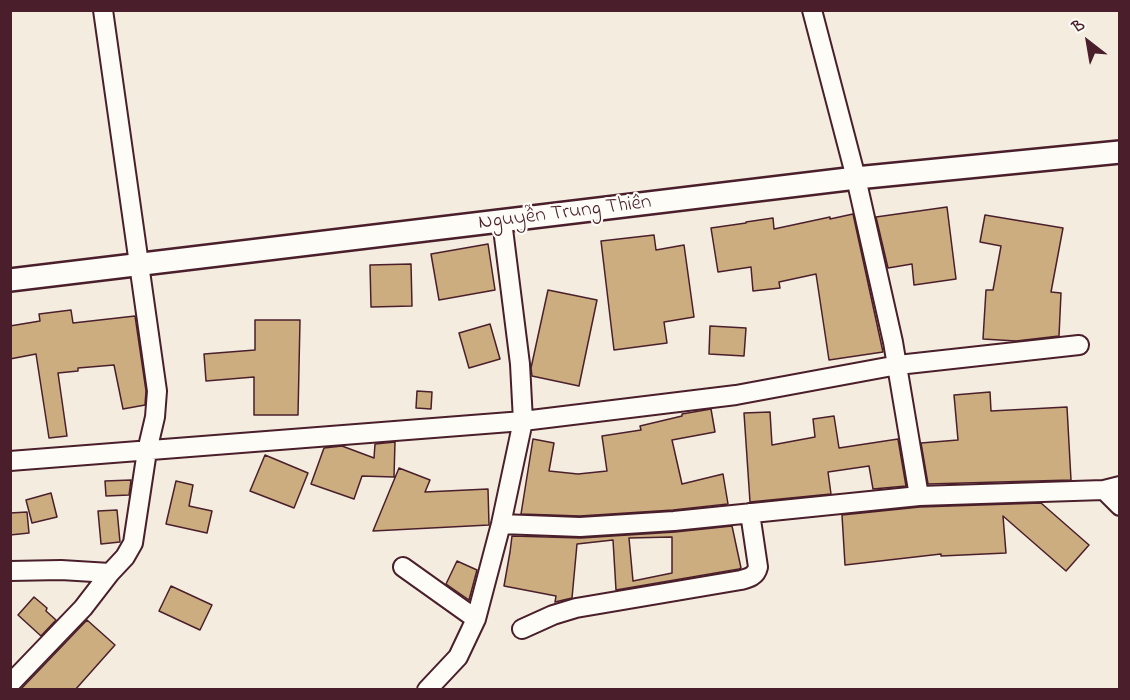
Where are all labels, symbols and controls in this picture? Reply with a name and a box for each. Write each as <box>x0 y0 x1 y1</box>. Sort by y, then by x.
north arrow <box>1058 12 1118 72</box>
text: B <box>1068 14 1090 40</box>
street label: Nguyễn Trung Thiên <box>477 191 653 237</box>

